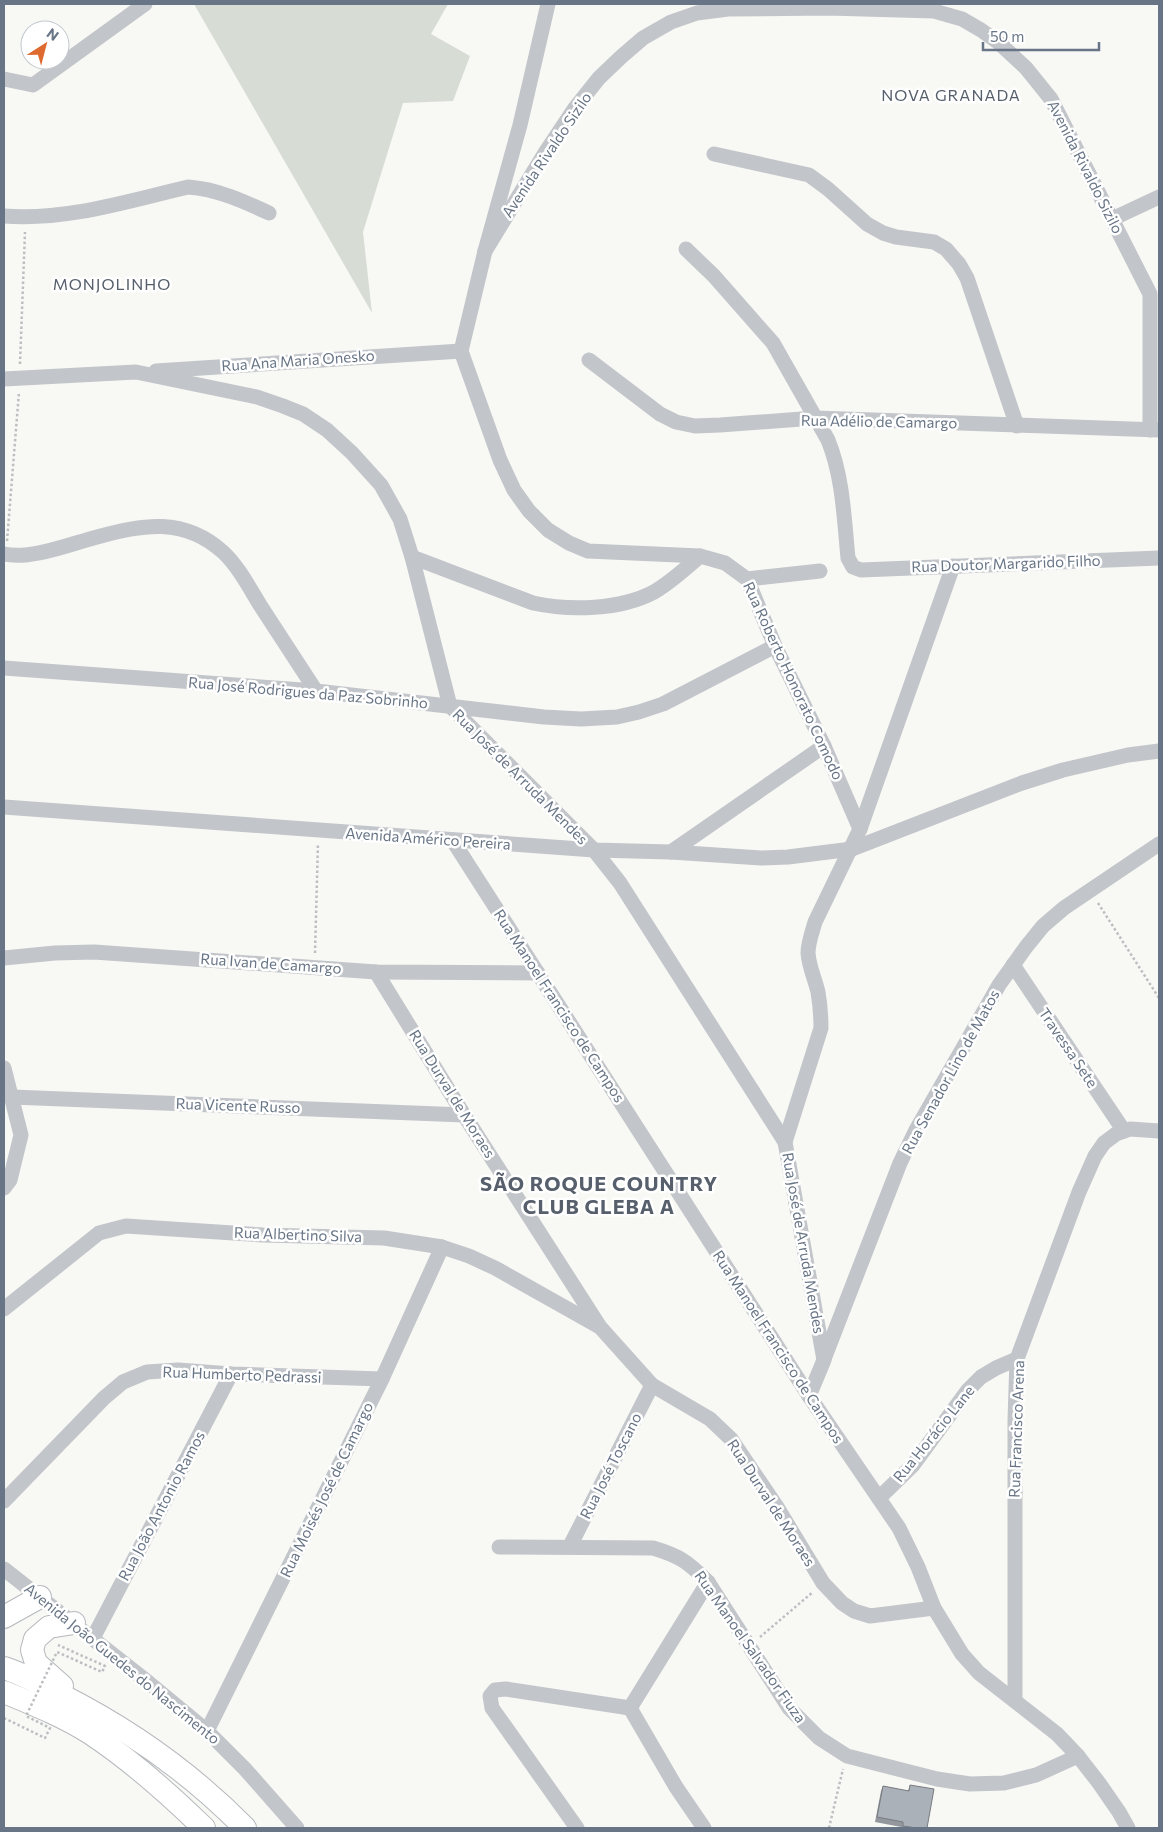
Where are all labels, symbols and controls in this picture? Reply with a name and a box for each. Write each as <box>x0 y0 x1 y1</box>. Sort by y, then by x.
north arrow <box>20 20 70 70</box>
scale bar <box>983 20 1099 52</box>
text: N <box>44 24 62 44</box>
text: 50 m <box>990 27 1024 45</box>
district label: NOVA GRANADA <box>881 85 1021 104</box>
street label: Avenida Rivaldo Sizilo <box>498 88 595 221</box>
street label: Avenida Rivaldo Sizilo <box>1044 97 1127 236</box>
district label: MONJOLINHO <box>53 274 171 293</box>
street label: Rua Ana Maria Onesko <box>221 346 375 374</box>
street label: Rua Adélio de Camargo <box>801 411 957 431</box>
street label: Rua Doutor Margarido Filho <box>911 551 1101 575</box>
street label: Rua Roberto Honorato Comodo <box>740 579 848 783</box>
street label: Rua José Rodrigues da Paz Sobrinho <box>187 673 429 711</box>
street label: Rua José de Arruda Mendes <box>449 705 592 848</box>
street label: Avenida Américo Pereira <box>345 823 511 853</box>
street label: Rua Manoel Francisco de Campos <box>491 906 629 1105</box>
street label: Rua Ivan de Camargo <box>200 949 342 977</box>
street label: Rua Senador Lino de Matos <box>897 986 1003 1157</box>
street label: Travessa Sete <box>1036 1004 1102 1091</box>
street label: Rua Durval de Moraes <box>406 1026 500 1161</box>
street label: Rua Vicente Russo <box>175 1094 301 1116</box>
street label: Rua José de Arruda Mendes <box>779 1151 829 1335</box>
district label: SÃO ROQUE COUNTRY CLUB GLEBA A <box>480 1171 718 1218</box>
street label: Rua Albertino Silva <box>234 1223 362 1245</box>
street label: Rua Manoel Francisco de Campos <box>710 1247 848 1446</box>
street label: Rua Francisco Arena <box>1005 1360 1027 1498</box>
street label: Rua Humberto Pedrassi <box>162 1362 322 1386</box>
street label: Rua Horácio Lane <box>889 1381 978 1485</box>
street label: Rua Moisés José de Camargo <box>276 1399 376 1580</box>
street label: Rua José Toscano <box>576 1409 645 1522</box>
street label: Rua João Antonio Ramos <box>114 1428 208 1583</box>
street label: Rua Durval de Moraes <box>724 1436 820 1569</box>
street label: Rua Manoel Salvador Fiuza <box>691 1567 810 1726</box>
street label: Avenida João Guedes do Nascimento <box>21 1579 224 1748</box>

